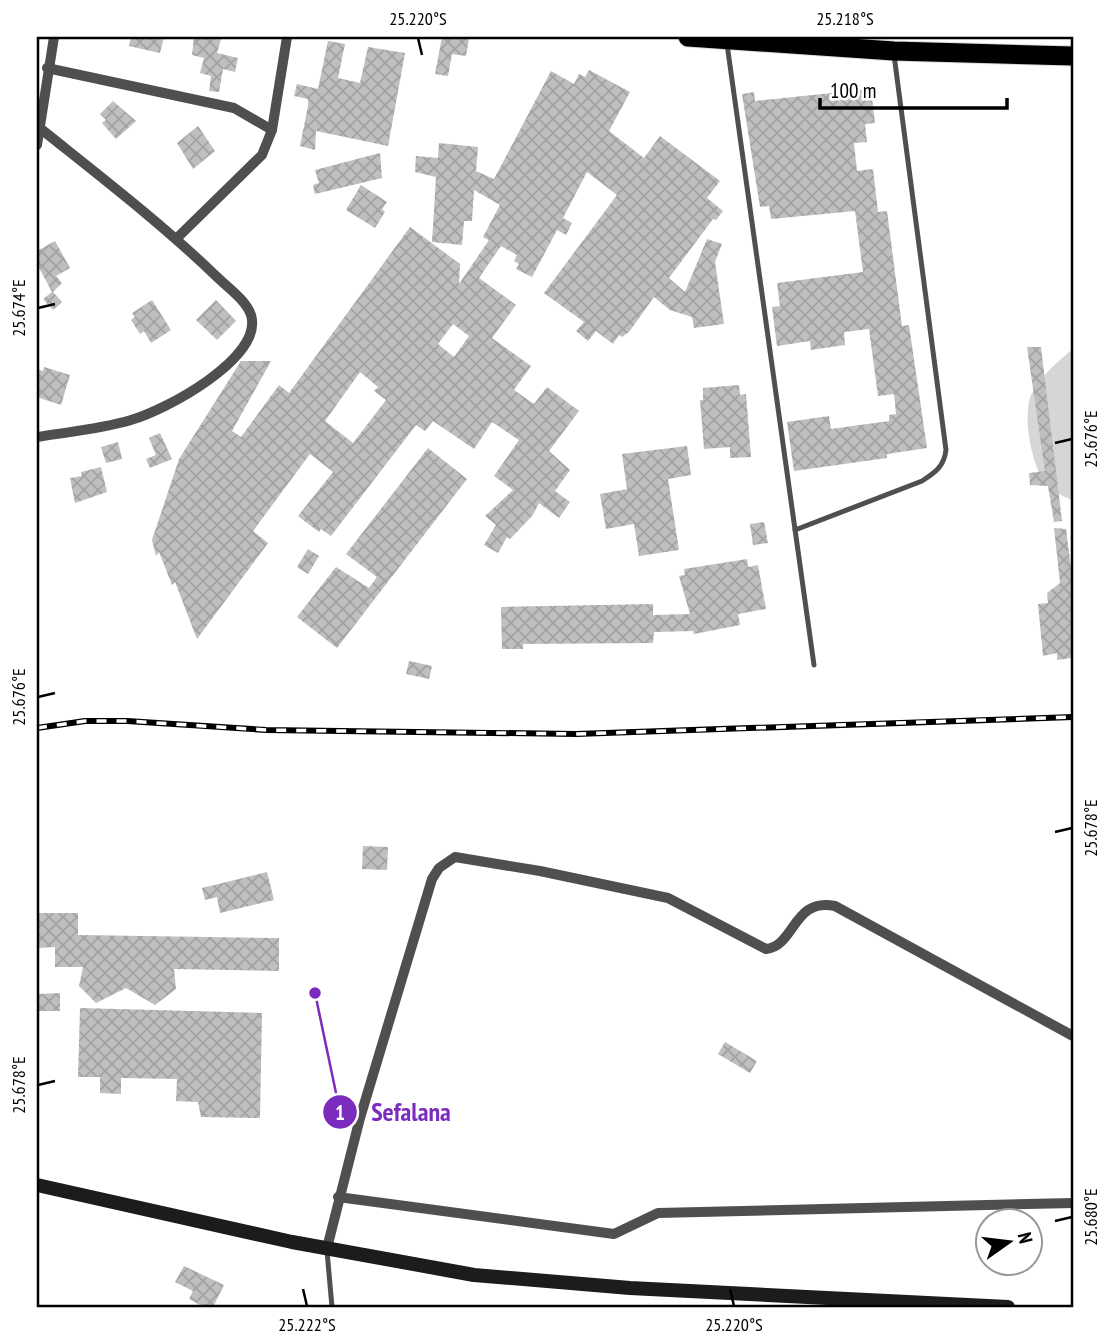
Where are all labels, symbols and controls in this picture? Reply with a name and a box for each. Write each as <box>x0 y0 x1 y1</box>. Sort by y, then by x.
text: 25.220°S <box>389 7 447 30</box>
text: 25.218°S <box>816 7 874 30</box>
scale bar <box>820 66 1007 110</box>
text: 100 m <box>830 77 876 104</box>
text: 25.674°E <box>7 279 30 337</box>
text: 25.676°E <box>1079 410 1102 468</box>
text: 25.676°E <box>7 668 30 726</box>
text: 25.678°E <box>1079 799 1102 857</box>
text: 25.678°E <box>7 1056 30 1114</box>
callout: Sefalana <box>322 1089 465 1136</box>
text: Sefalana <box>371 1095 451 1128</box>
text: 1 <box>335 1099 345 1126</box>
text: 25.680°E <box>1079 1188 1102 1246</box>
north arrow <box>974 1208 1044 1278</box>
text: N <box>1013 1230 1038 1246</box>
text: 25.222°S <box>278 1313 336 1336</box>
text: 25.220°S <box>705 1313 763 1336</box>

